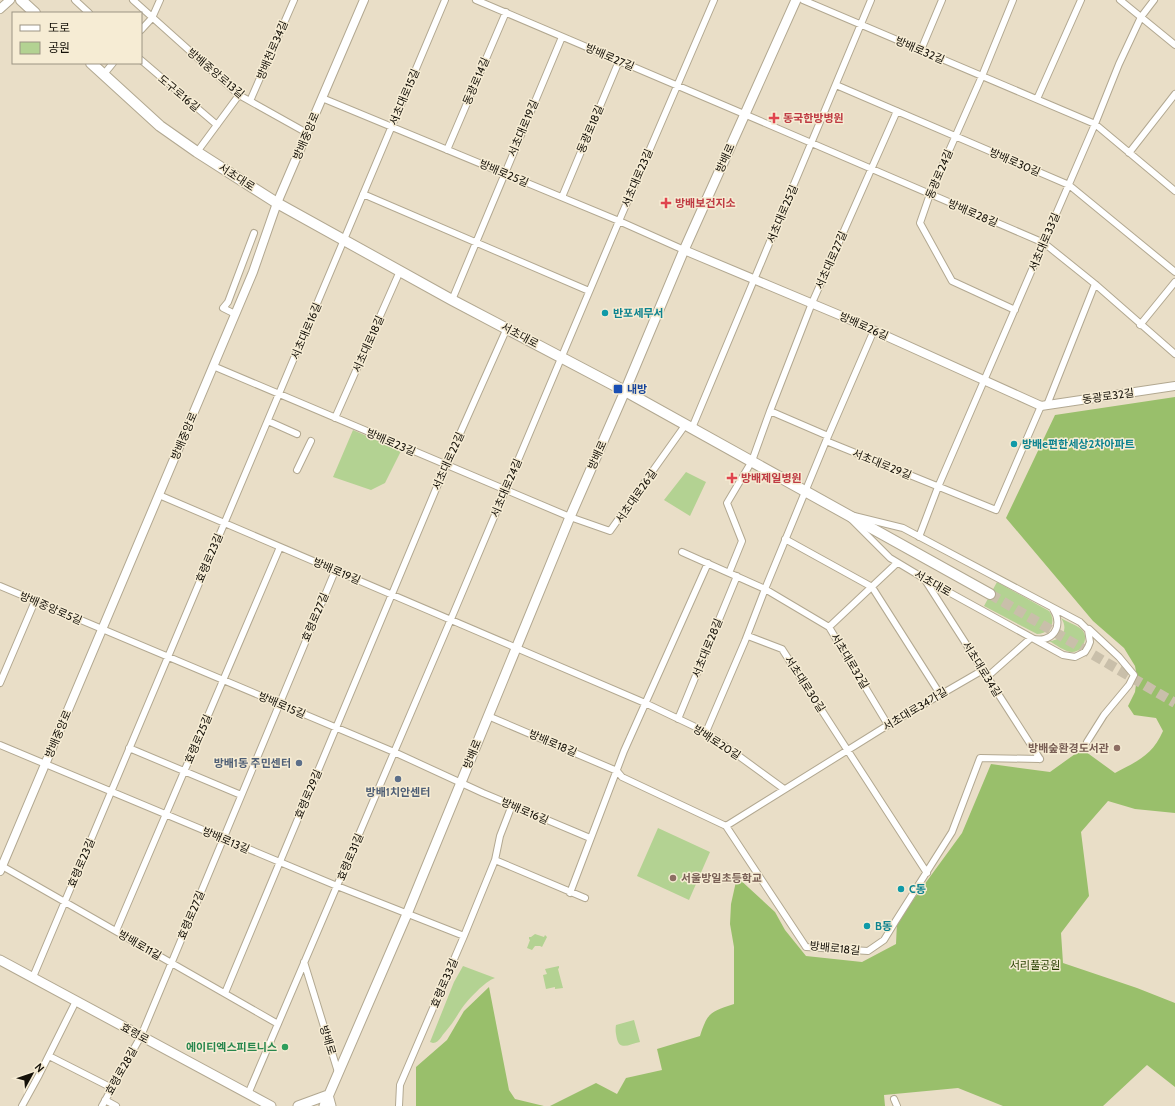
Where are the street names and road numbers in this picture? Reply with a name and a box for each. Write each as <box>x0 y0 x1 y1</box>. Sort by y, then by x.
street label: 방배천로34길 <box>253 18 291 82</box>
street label: 방배로32길 <box>893 33 947 67</box>
street label: 방배로27길 <box>583 40 637 74</box>
street label: 방배중앙로13길 <box>185 45 247 101</box>
street label: 동광로14길 <box>460 55 492 107</box>
street label: 서초대로15길 <box>386 67 422 127</box>
street label: 도구로16길 <box>155 71 203 115</box>
street label: 서초대로19길 <box>505 97 541 159</box>
street label: 동광로18길 <box>574 103 606 155</box>
street label: 방배중앙로 <box>290 110 322 162</box>
street label: 방배로 <box>712 141 738 175</box>
street label: 방배로30길 <box>987 145 1043 179</box>
street label: 서초대로23길 <box>618 147 656 209</box>
street label: 동광로24길 <box>922 147 956 201</box>
street label: 방배로25길 <box>477 156 531 190</box>
street label: 서초대로 <box>216 160 258 194</box>
street label: 서초대로25길 <box>763 183 801 245</box>
street label: 방배로28길 <box>946 196 1000 230</box>
street label: 서초대로33길 <box>1025 210 1063 274</box>
street label: 서초대로27길 <box>812 229 850 291</box>
street label: 서초대로16길 <box>288 300 324 362</box>
street label: 방배로26길 <box>837 309 891 343</box>
street label: 서초대로18길 <box>349 313 387 375</box>
street label: 서초대로 <box>499 319 541 351</box>
street label: 동광로32길 <box>1081 385 1135 407</box>
street label: 방배중앙로 <box>168 410 200 462</box>
street label: 방배로23길 <box>364 425 418 459</box>
street label: 서초대로22길 <box>429 430 467 492</box>
street label: 방배로 <box>584 438 610 472</box>
street label: 서초대로29길 <box>850 446 914 482</box>
street label: 서초대로24길 <box>487 456 525 520</box>
street label: 서초대로26길 <box>612 466 660 526</box>
street label: 효령로23길 <box>192 531 226 585</box>
street label: 방배로19길 <box>311 555 363 587</box>
street label: 서초대로 <box>912 567 954 599</box>
street label: 방배중앙로5길 <box>18 589 84 627</box>
street label: 효령로27길 <box>298 590 332 644</box>
street label: 서초대로28길 <box>689 616 725 680</box>
street label: 서초대로32길 <box>828 631 872 691</box>
street label: 서초대로34길 <box>959 639 1005 699</box>
street label: 서초대로30길 <box>782 653 828 715</box>
street label: 서초대로34가길 <box>880 684 950 734</box>
street label: 방배로15길 <box>256 689 308 721</box>
street label: 방배중앙로 <box>42 708 74 760</box>
street label: 효령로25길 <box>181 712 215 766</box>
street label: 방배로20길 <box>691 721 743 763</box>
street label: 방배로18길 <box>527 727 579 759</box>
street label: 방배로 <box>460 737 484 771</box>
street label: 효령로29길 <box>291 767 325 821</box>
street label: 방배로16길 <box>499 795 551 827</box>
street label: 방배로13길 <box>200 824 252 856</box>
street label: 효령로31길 <box>334 831 366 883</box>
street label: 효령로23길 <box>64 836 98 890</box>
street label: 효령로27길 <box>174 888 208 942</box>
street label: 방배로11길 <box>116 927 164 963</box>
street label: 방배로18길 <box>809 938 861 958</box>
street label: 효령로33길 <box>427 956 461 1010</box>
street label: 효령로 <box>118 1020 152 1046</box>
street label: 방배로 <box>317 1023 339 1057</box>
street label: 효령로28길 <box>102 1044 140 1098</box>

